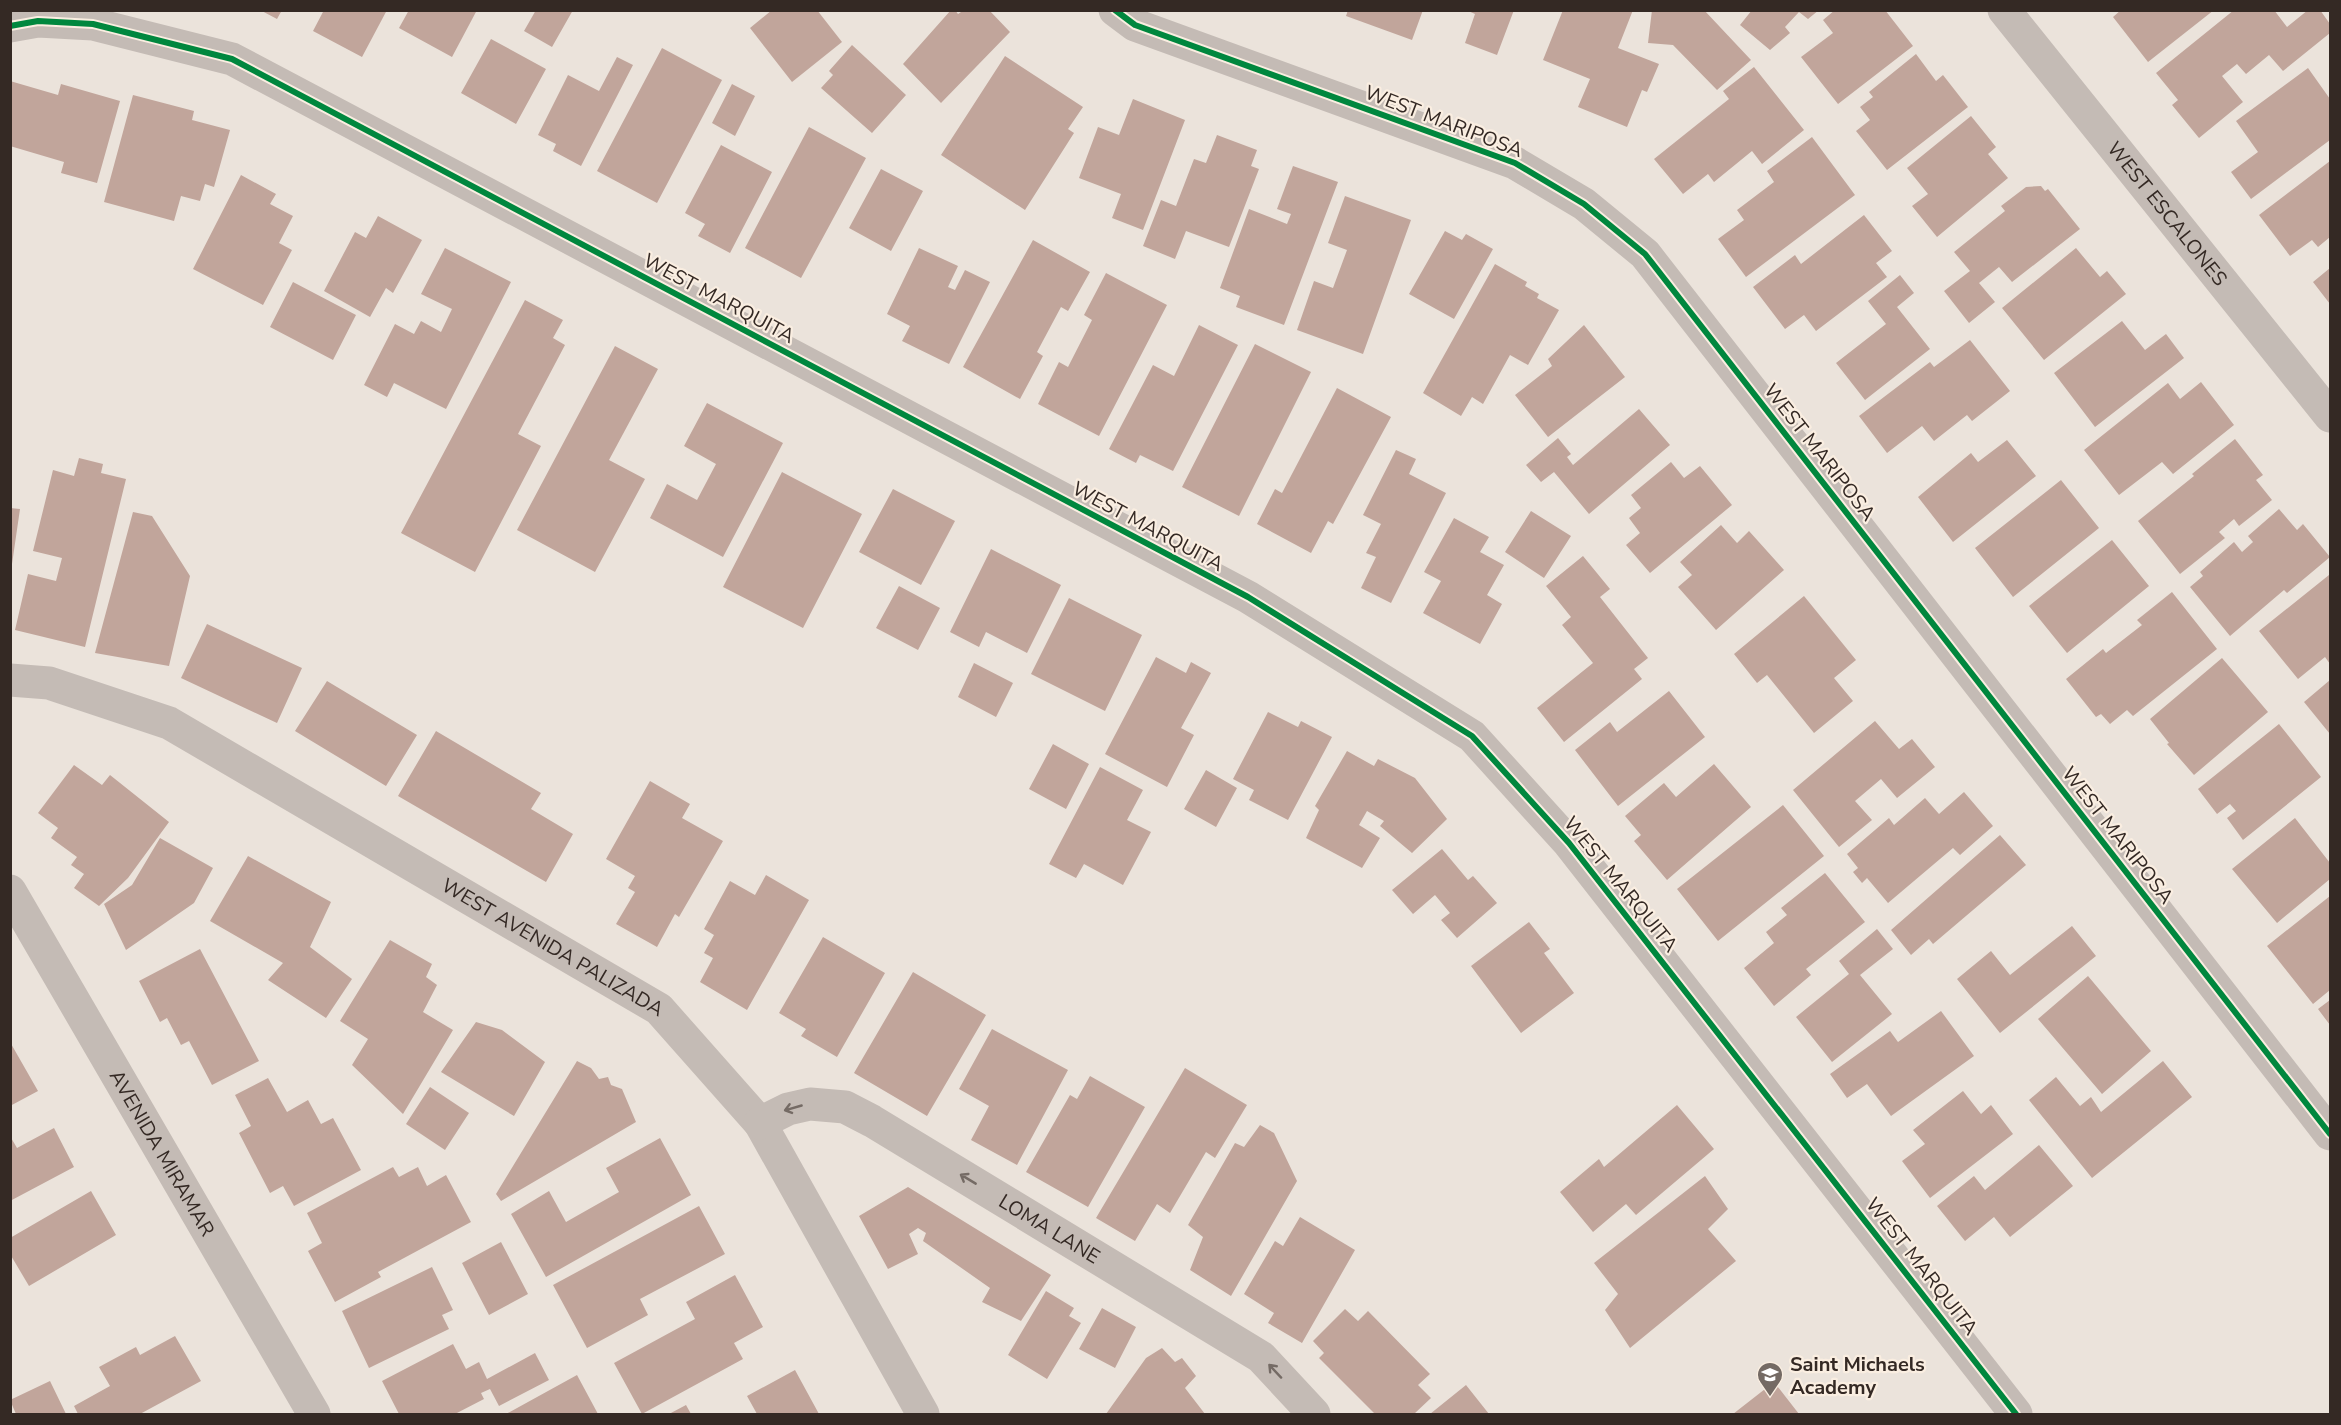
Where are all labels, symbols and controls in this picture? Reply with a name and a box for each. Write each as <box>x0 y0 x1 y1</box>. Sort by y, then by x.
street label: WEST MARIPOSA <box>1361 79 1527 164</box>
street label: WEST ESCALONES <box>2101 136 2233 292</box>
street label: WEST MARQUITA <box>638 247 800 350</box>
street label: WEST MARIPOSA <box>1757 378 1882 527</box>
street label: WEST MARQUITA <box>1067 475 1229 578</box>
street label: WEST MARIPOSA <box>2055 761 2180 910</box>
street label: WEST MARQUITA <box>1557 811 1684 958</box>
street label: WEST AVENIDA PALIZADA <box>436 872 669 1023</box>
street label: AVENIDA MIRAMAR <box>103 1065 221 1241</box>
one-way arrow <box>784 1103 803 1115</box>
one-way arrow <box>960 1172 977 1184</box>
street label: LOMA LANE <box>994 1188 1105 1270</box>
street label: WEST MARQUITA <box>1859 1192 1984 1341</box>
place label: Saint Michaels Academy <box>1790 1351 1925 1401</box>
school or university icon: Saint Michaels Academy <box>1755 1360 1785 1398</box>
one-way arrow <box>1268 1364 1282 1379</box>

